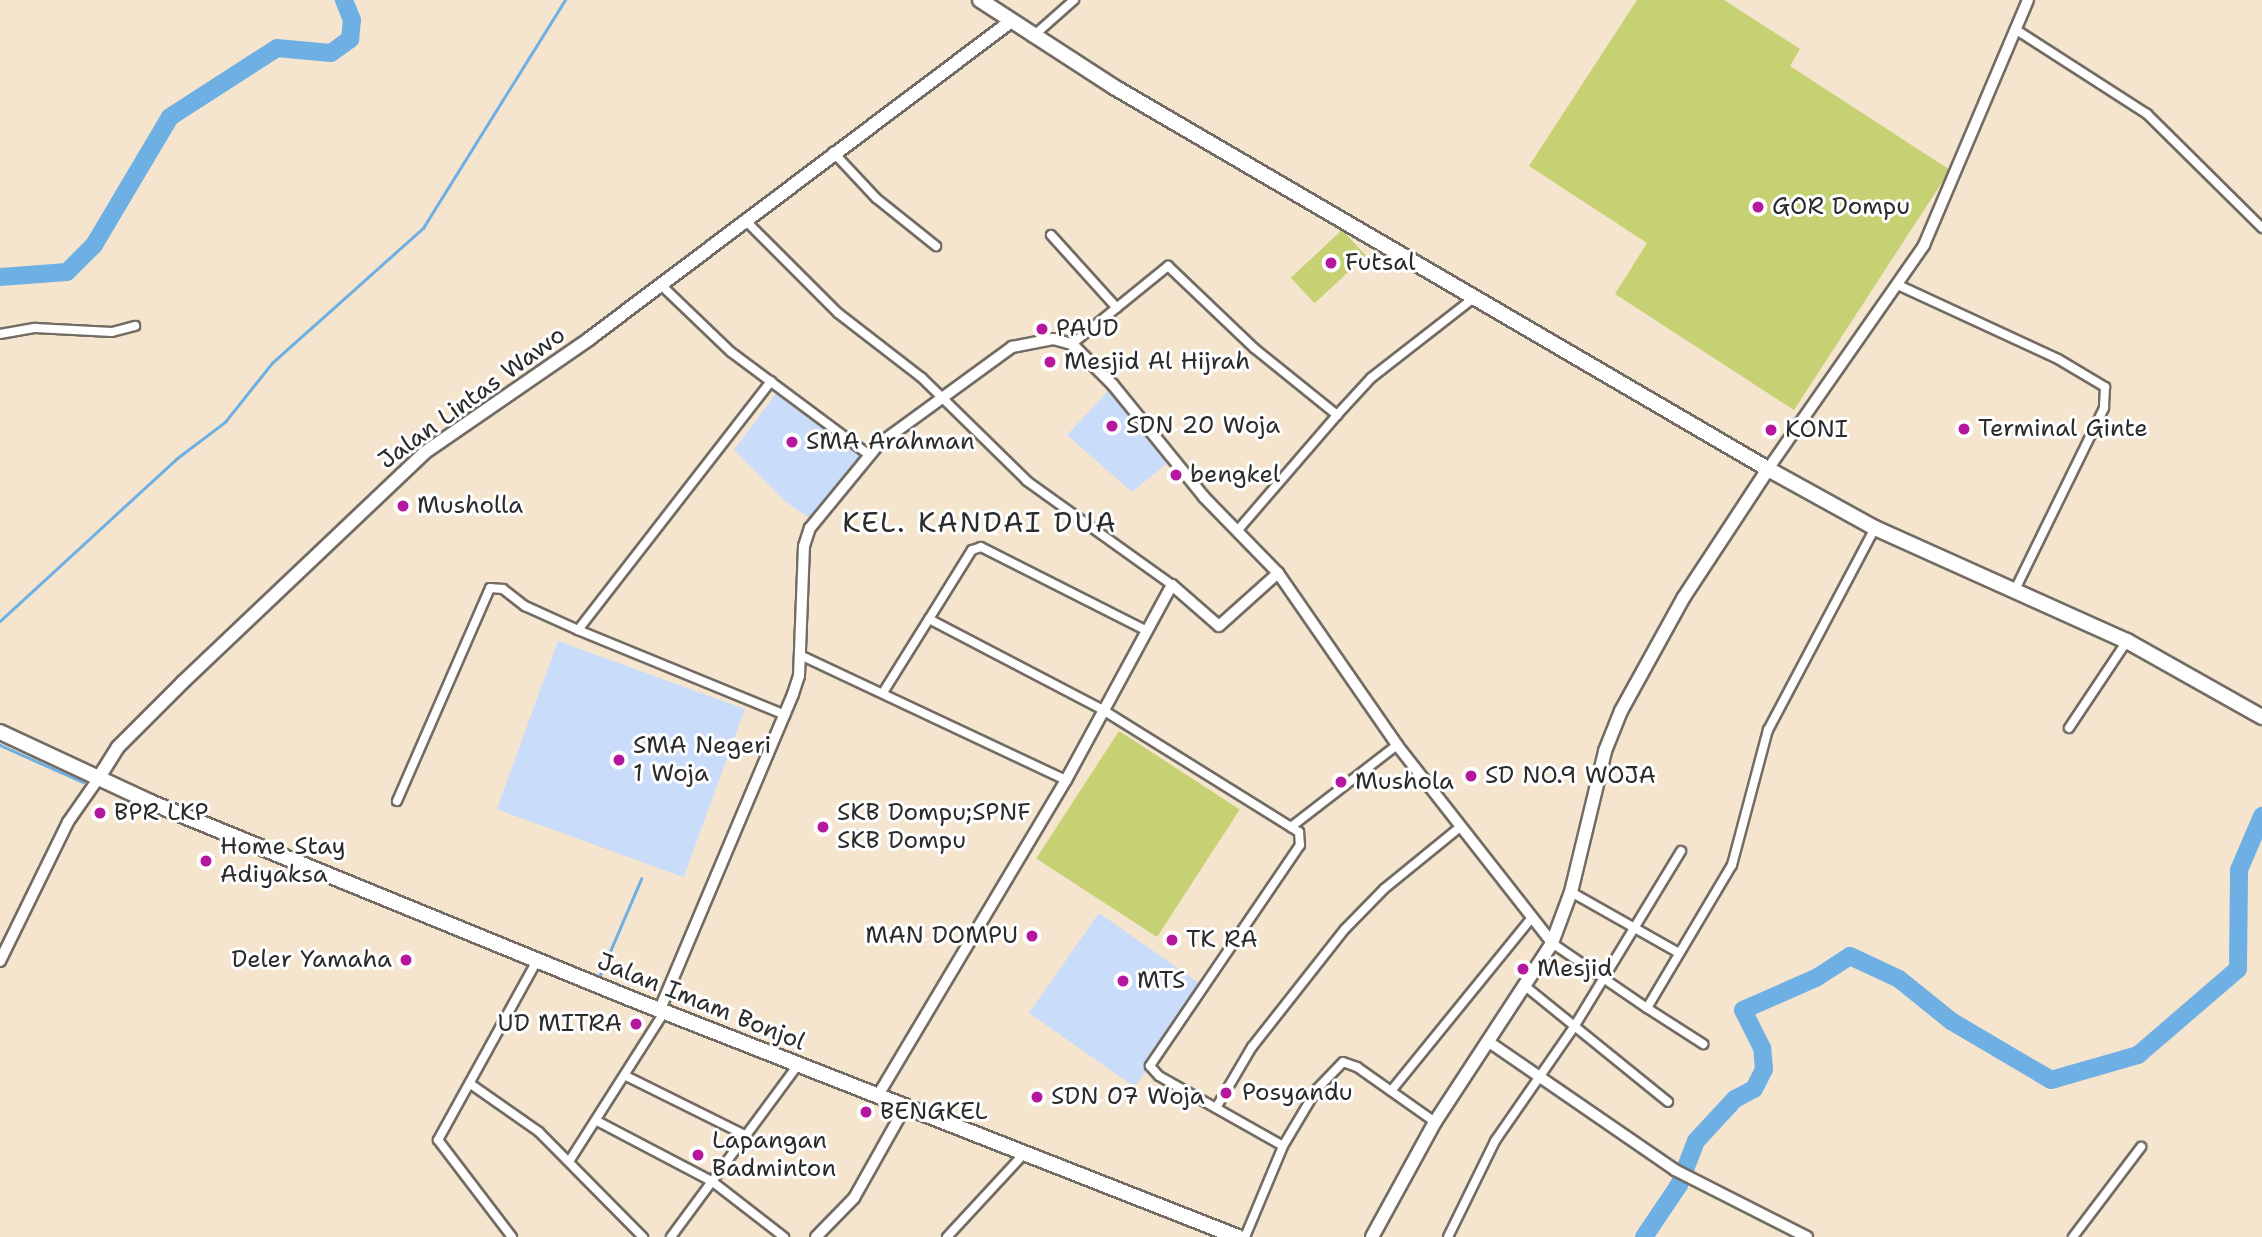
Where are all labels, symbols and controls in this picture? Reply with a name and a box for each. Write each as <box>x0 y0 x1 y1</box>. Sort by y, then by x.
place label: GOR Dompu <box>1772 193 1910 221</box>
marker: GOR Dompu <box>1750 199 1766 215</box>
place label: Futsal <box>1345 249 1415 277</box>
marker: Futsal <box>1323 255 1339 271</box>
place label: PAUD <box>1056 315 1119 343</box>
street label: Jalan Lintas Wawo <box>373 321 571 475</box>
marker: PAUD <box>1034 321 1050 337</box>
place label: Mesjid Al Hijrah <box>1064 348 1250 376</box>
marker: Mesjid Al Hijrah <box>1042 354 1058 370</box>
place label: SDN 20 Woja <box>1126 412 1280 440</box>
place label: Terminal Ginte <box>1978 415 2148 443</box>
place label: KONI <box>1785 416 1848 444</box>
marker: SDN 20 Woja <box>1104 418 1120 434</box>
marker: Terminal Ginte <box>1956 421 1972 437</box>
marker: KONI <box>1763 422 1779 438</box>
place label: SMA Arahman <box>806 428 975 456</box>
marker: SMA Arahman <box>784 434 800 450</box>
place label: bengkel <box>1190 461 1280 489</box>
marker: bengkel <box>1168 467 1184 483</box>
place label: Musholla <box>417 492 523 520</box>
marker: Musholla <box>395 498 411 514</box>
district label: KEL. KANDAI DUA <box>844 505 1116 539</box>
place label: SMA Negeri 1 Woja <box>633 732 771 788</box>
marker: SMA Negeri 1 Woja <box>611 752 627 768</box>
place label: SD NO.9 WOJA <box>1485 762 1656 790</box>
place label: Mushola <box>1355 768 1454 796</box>
marker: SD NO.9 WOJA <box>1463 768 1479 784</box>
marker: Mushola <box>1333 774 1349 790</box>
place label: BPR LKP <box>114 799 209 827</box>
place label: SKB Dompu;SPNF SKB Dompu <box>837 799 1031 855</box>
marker: BPR LKP <box>92 805 108 821</box>
marker: SKB Dompu;SPNF SKB Dompu <box>815 819 831 835</box>
place label: Home Stay Adiyaksa <box>220 833 346 889</box>
marker: Home Stay Adiyaksa <box>198 853 214 869</box>
place label: MAN DOMPU <box>865 922 1018 950</box>
place label: TK RA <box>1186 926 1258 954</box>
marker: MAN DOMPU <box>1024 928 1040 944</box>
marker: TK RA <box>1164 932 1180 948</box>
place label: Deler Yamaha <box>232 946 392 974</box>
street label: Jalan Imam Bonjol <box>593 947 809 1057</box>
marker: Deler Yamaha <box>398 952 414 968</box>
place label: Mesjid <box>1537 955 1613 983</box>
marker: Mesjid <box>1515 961 1531 977</box>
place label: MTS <box>1137 967 1185 995</box>
marker: MTS <box>1115 973 1131 989</box>
place label: UD MITRA <box>498 1010 622 1038</box>
marker: UD MITRA <box>628 1016 644 1032</box>
place label: Posyandu <box>1242 1079 1353 1107</box>
place label: SDN 07 Woja <box>1051 1083 1205 1111</box>
marker: Posyandu <box>1216 1083 1236 1103</box>
marker: SDN 07 Woja <box>1029 1089 1045 1105</box>
place label: BENGKEL <box>880 1098 988 1126</box>
marker: BENGKEL <box>858 1104 874 1120</box>
place label: Lapangan Badminton <box>712 1127 836 1183</box>
marker: Lapangan Badminton <box>690 1147 706 1163</box>

